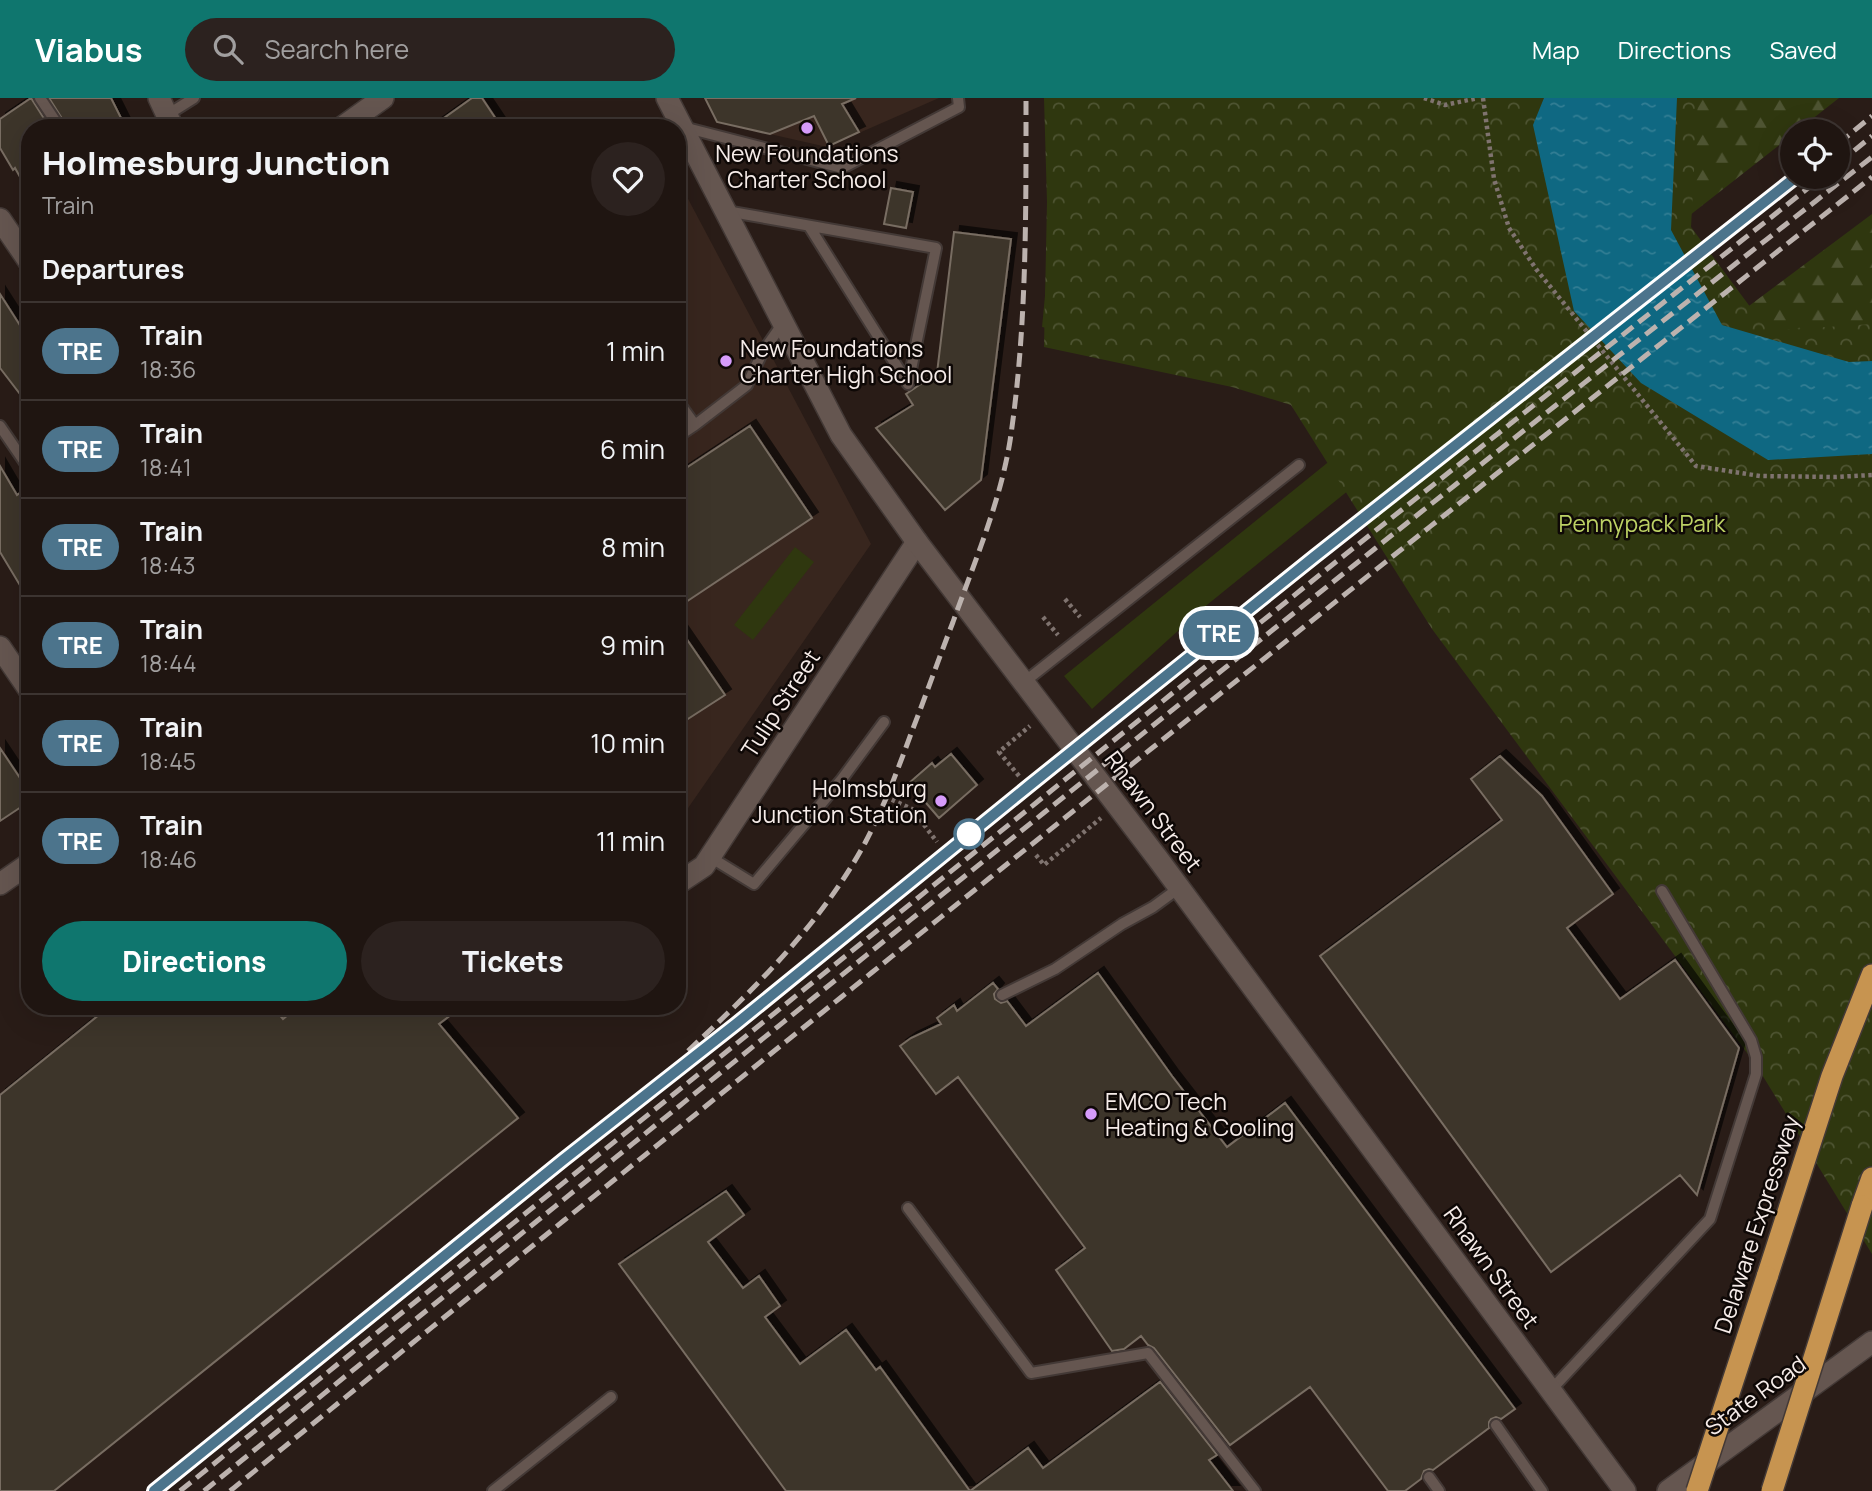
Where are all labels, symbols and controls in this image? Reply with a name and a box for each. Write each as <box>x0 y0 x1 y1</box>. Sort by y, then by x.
search box <box>185 18 675 81</box>
text: Viabus <box>35 27 143 72</box>
icon: search <box>209 30 247 68</box>
text: Search here <box>265 31 409 67</box>
text: Map <box>1532 33 1580 66</box>
text: Directions <box>1618 33 1731 66</box>
text: Saved <box>1769 33 1837 66</box>
map controls <box>1780 119 1850 189</box>
button: locate <box>1780 119 1850 189</box>
marker: New Foundations Charter School <box>799 120 815 136</box>
place label: New Foundations Charter School <box>715 137 899 195</box>
text: Holmesburg Junction <box>42 140 390 185</box>
button: heart <box>591 142 665 216</box>
text: Train <box>42 189 94 221</box>
text: Departures <box>42 251 184 287</box>
text: Train <box>140 317 203 353</box>
place label: New Foundations Charter High School <box>740 332 952 390</box>
text: 1 min <box>606 333 665 369</box>
text: TRE <box>58 334 103 367</box>
text: 18:36 <box>140 353 196 385</box>
marker: New Foundations Charter High School <box>718 353 734 369</box>
text: Train <box>140 415 203 451</box>
text: 6 min <box>600 431 665 467</box>
text: TRE <box>58 432 103 465</box>
text: 18:41 <box>140 451 192 483</box>
park label: Pennypack Park <box>1559 507 1726 539</box>
text: Train <box>140 513 203 549</box>
text: 8 min <box>601 529 665 565</box>
text: TRE <box>58 530 103 563</box>
text: 18:43 <box>140 549 195 581</box>
line badge: TRE <box>1179 610 1259 656</box>
text: Train <box>140 611 203 647</box>
text: TRE <box>1197 616 1241 649</box>
text: 9 min <box>600 627 665 663</box>
text: TRE <box>58 628 103 661</box>
street label: Tulip Street <box>733 643 827 763</box>
text: 18:44 <box>140 647 197 679</box>
text: Train <box>140 709 203 745</box>
text: 10 min <box>590 725 665 761</box>
text: TRE <box>58 726 103 759</box>
street label: Rhawn Street <box>1098 744 1210 878</box>
text: 18:45 <box>140 745 196 777</box>
place label: Holmsburg Junction Station <box>752 772 927 830</box>
marker: Holmsburg Junction Station <box>933 793 949 809</box>
text: Train <box>140 807 203 843</box>
unlabelled marker <box>954 819 984 849</box>
text: 11 min <box>596 823 665 859</box>
text: TRE <box>58 824 103 857</box>
text: 18:46 <box>140 843 197 875</box>
button: Directions <box>42 921 347 1001</box>
button: Tickets <box>361 921 665 1001</box>
place label: EMCO Tech Heating & Cooling <box>1105 1085 1294 1143</box>
marker: EMCO Tech Heating & Cooling <box>1083 1106 1099 1122</box>
street label: Delaware Expressway <box>1706 1111 1806 1337</box>
street label: Rhawn Street <box>1437 1199 1547 1335</box>
street label: State Road <box>1698 1348 1812 1442</box>

